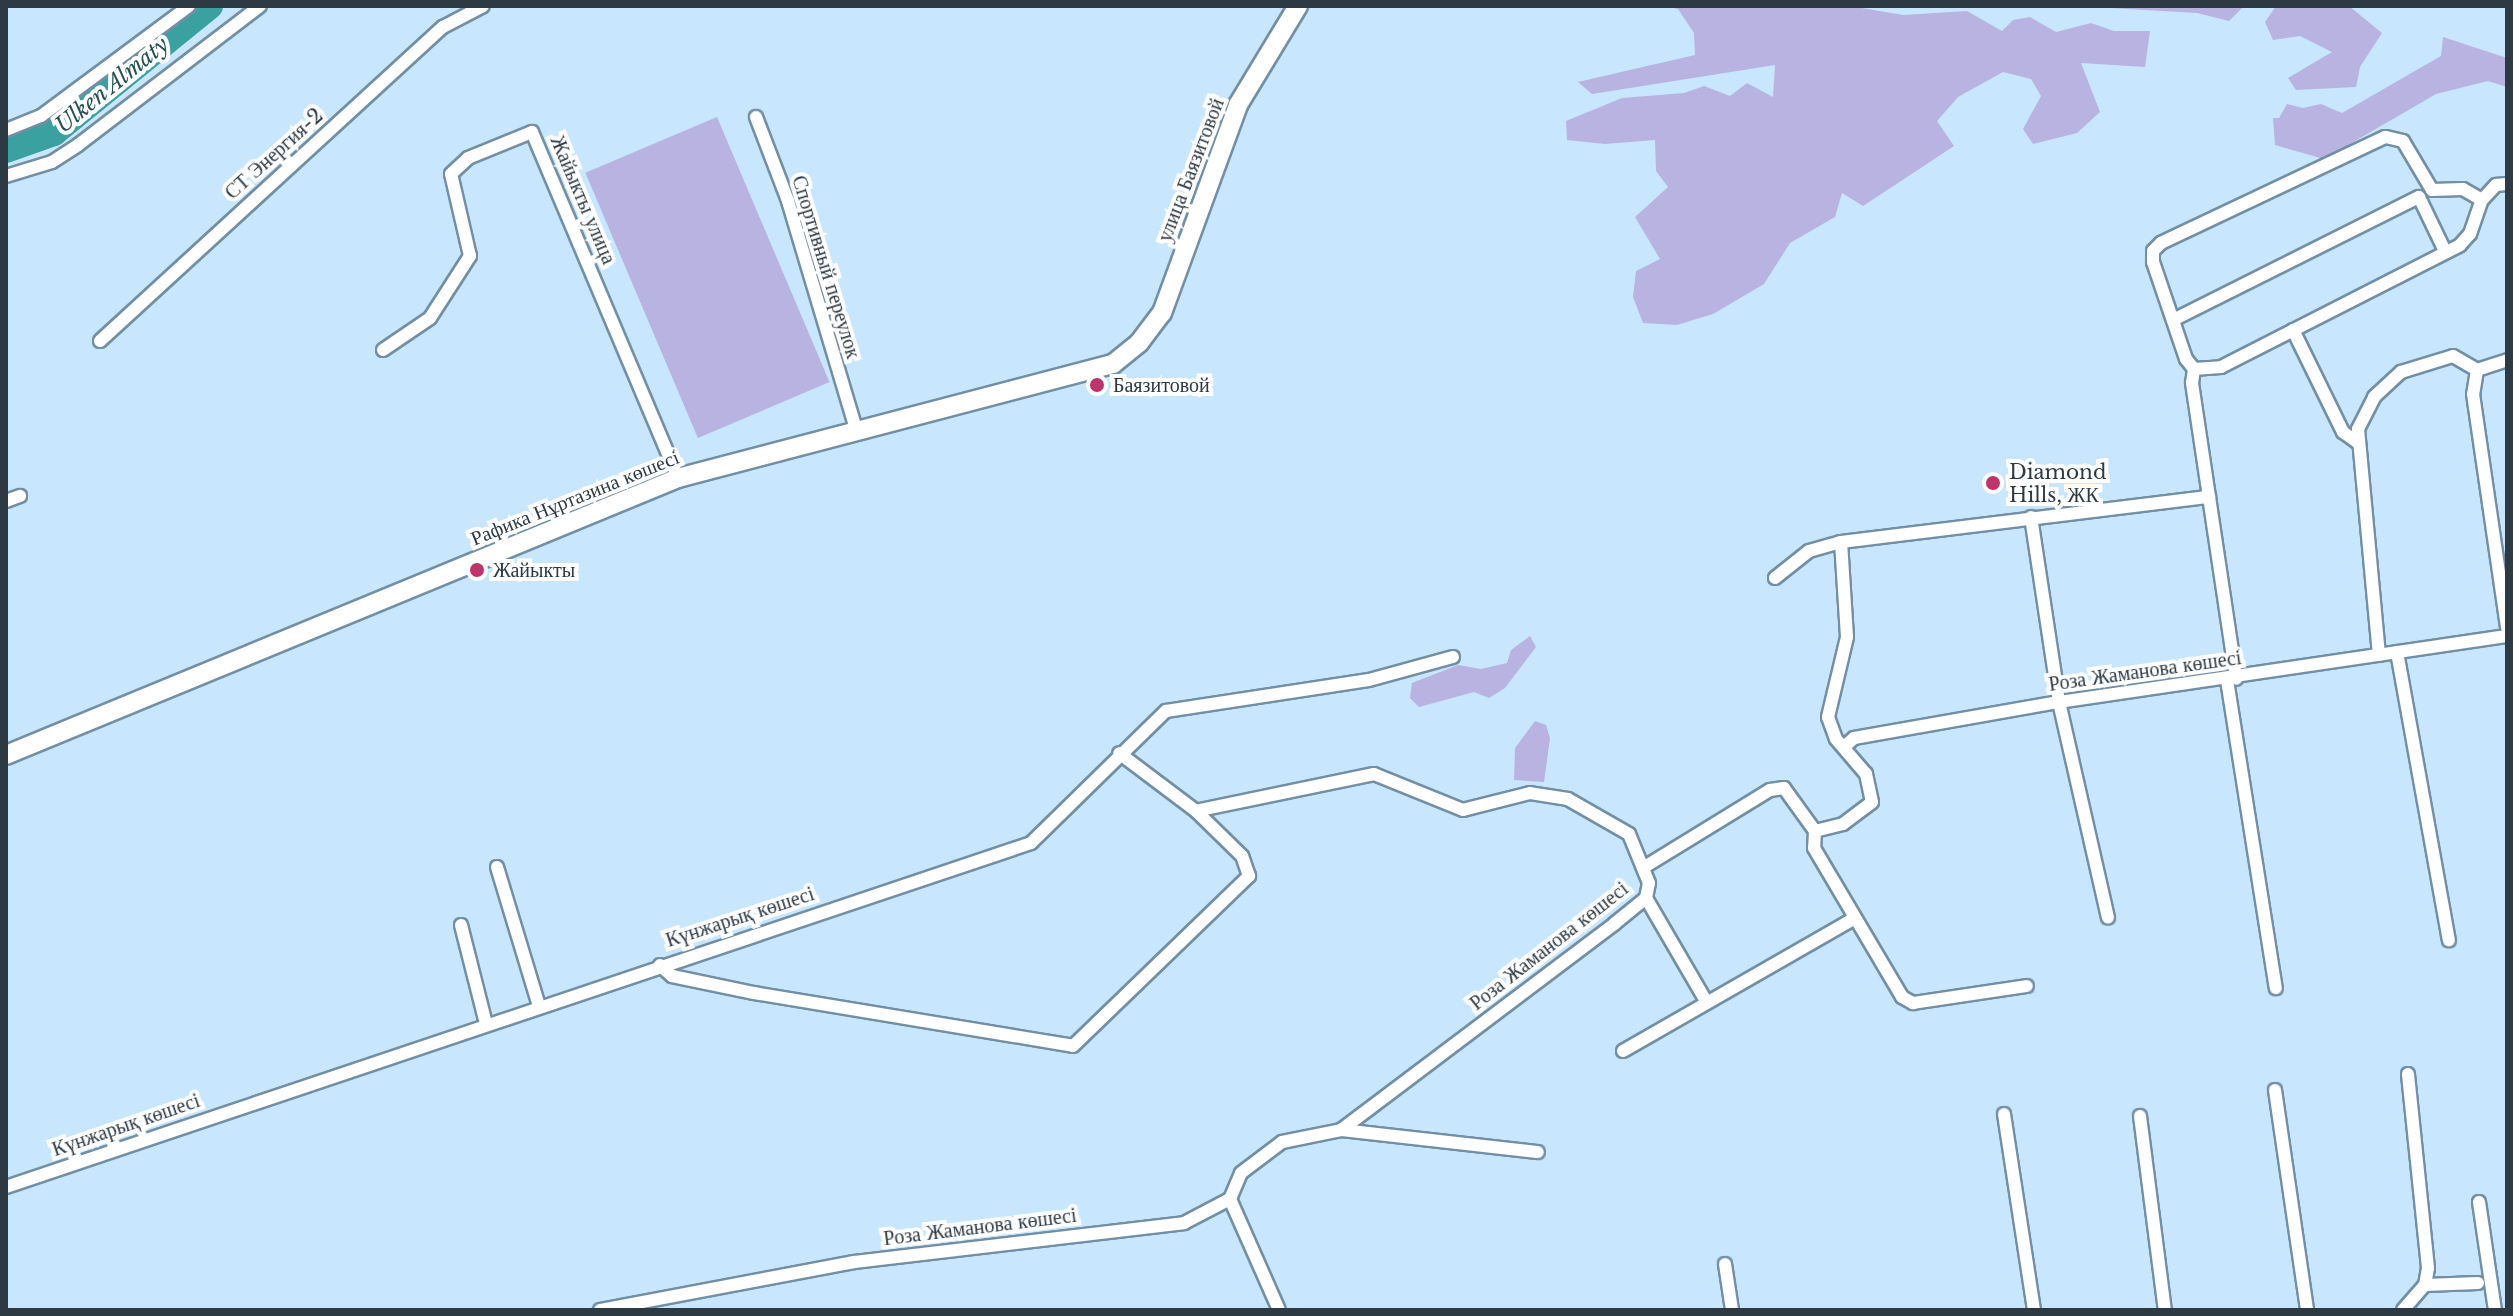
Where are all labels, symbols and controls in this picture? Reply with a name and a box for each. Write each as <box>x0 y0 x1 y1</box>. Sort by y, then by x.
water label: Ulken Almaty <box>50 31 174 139</box>
street label: улица Баязитовой <box>1153 95 1229 245</box>
street label: СТ Энергия-2 <box>220 104 328 204</box>
street label: Жайыкты улица <box>545 132 621 268</box>
street label: Спортивный переулок <box>787 173 865 361</box>
place label: Баязитовой <box>1113 373 1210 397</box>
marker: Баязитовой <box>1088 376 1106 394</box>
street label: Рафика Нұртазина көшесі <box>467 445 683 551</box>
place label: Diamond Hills, ЖК <box>2009 460 2106 507</box>
marker: Diamond Hills, ЖК <box>1984 474 2002 492</box>
place label: Жайыкты <box>493 558 575 582</box>
marker: Жайыкты <box>468 561 486 579</box>
street label: Роза Жаманова көшесі <box>2047 646 2243 696</box>
street label: Роза Жаманова көшесі <box>1465 877 1633 1015</box>
street label: Күнжарық көшесі <box>663 882 817 952</box>
street label: Күнжарық көшесі <box>49 1088 203 1162</box>
street label: Роза Жаманова көшесі <box>882 1203 1078 1251</box>

